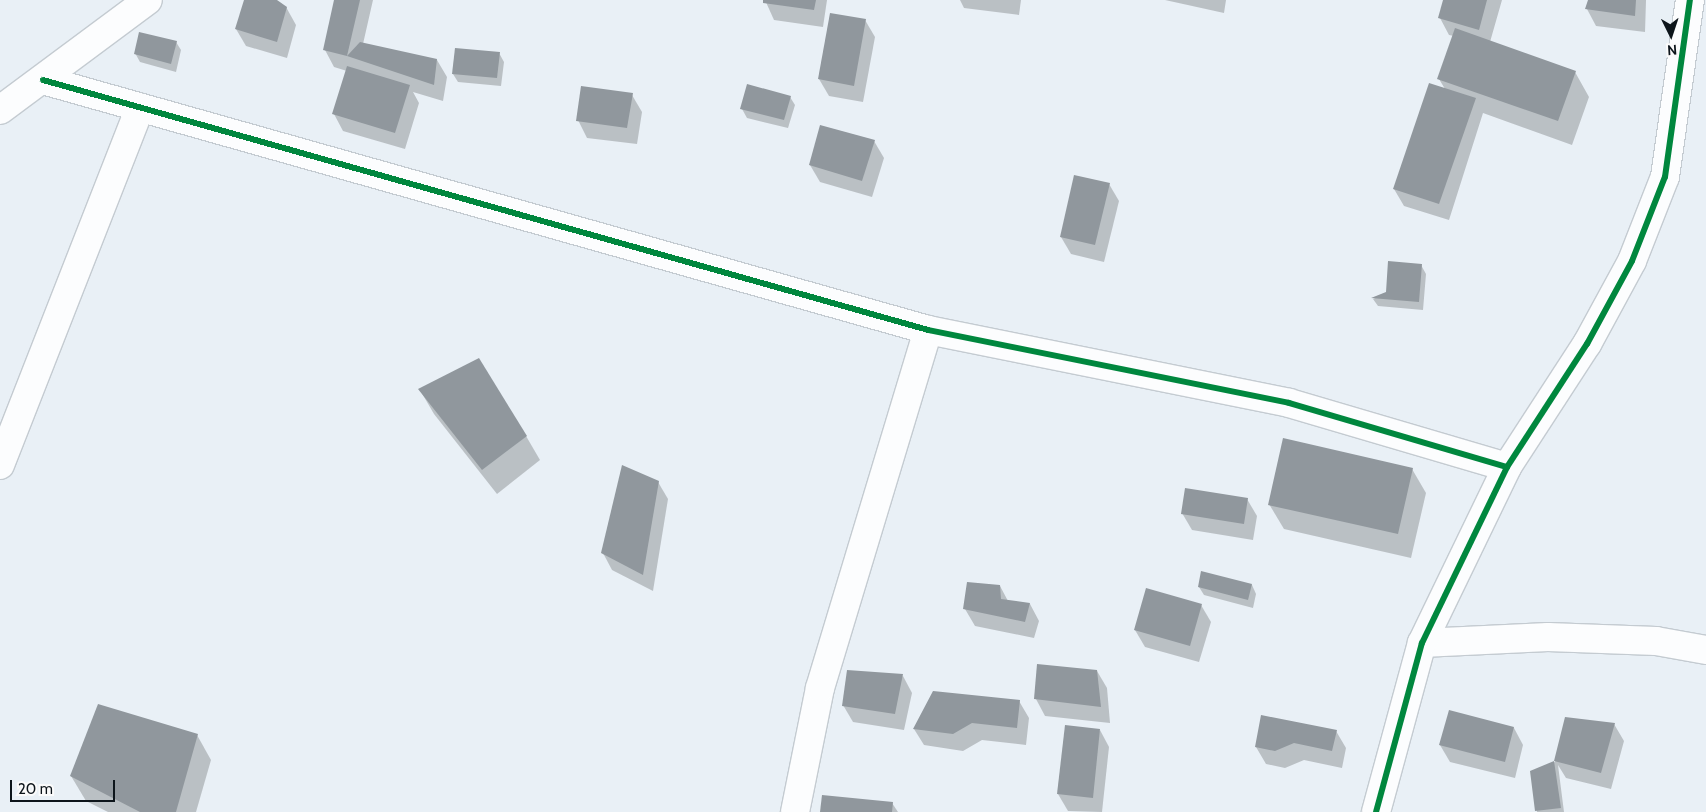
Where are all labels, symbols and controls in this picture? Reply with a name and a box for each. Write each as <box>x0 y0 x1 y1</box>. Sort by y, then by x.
north arrow <box>1646 10 1696 60</box>
text: N <box>1666 41 1678 59</box>
scale bar <box>12 770 118 802</box>
text: 20 m <box>18 780 53 798</box>

